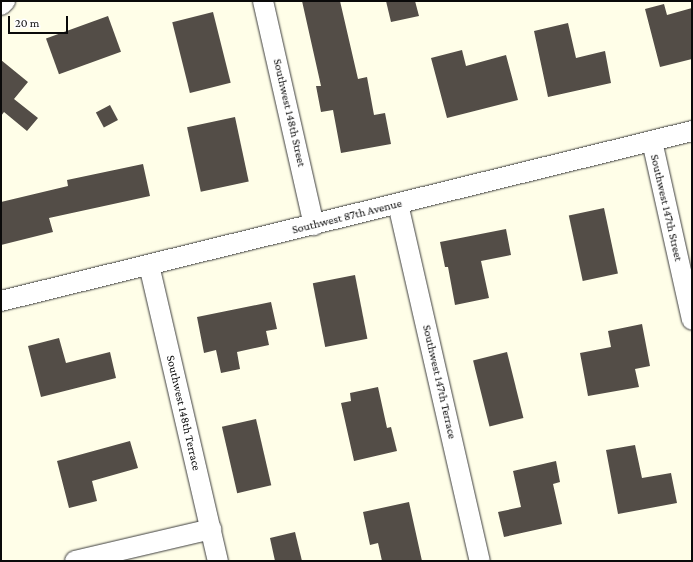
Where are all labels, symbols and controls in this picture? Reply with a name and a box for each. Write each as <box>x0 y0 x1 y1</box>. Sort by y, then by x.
scale bar <box>10 8 70 34</box>
text: 20 m <box>15 16 39 30</box>
street label: Southwest 148th Street <box>270 58 308 168</box>
street label: Southwest 147th Street <box>647 153 685 263</box>
street label: Southwest 87th Avenue <box>291 196 403 238</box>
street label: Southwest 147th Terrace <box>419 324 459 440</box>
street label: Southwest 148th Terrace <box>163 354 203 472</box>

